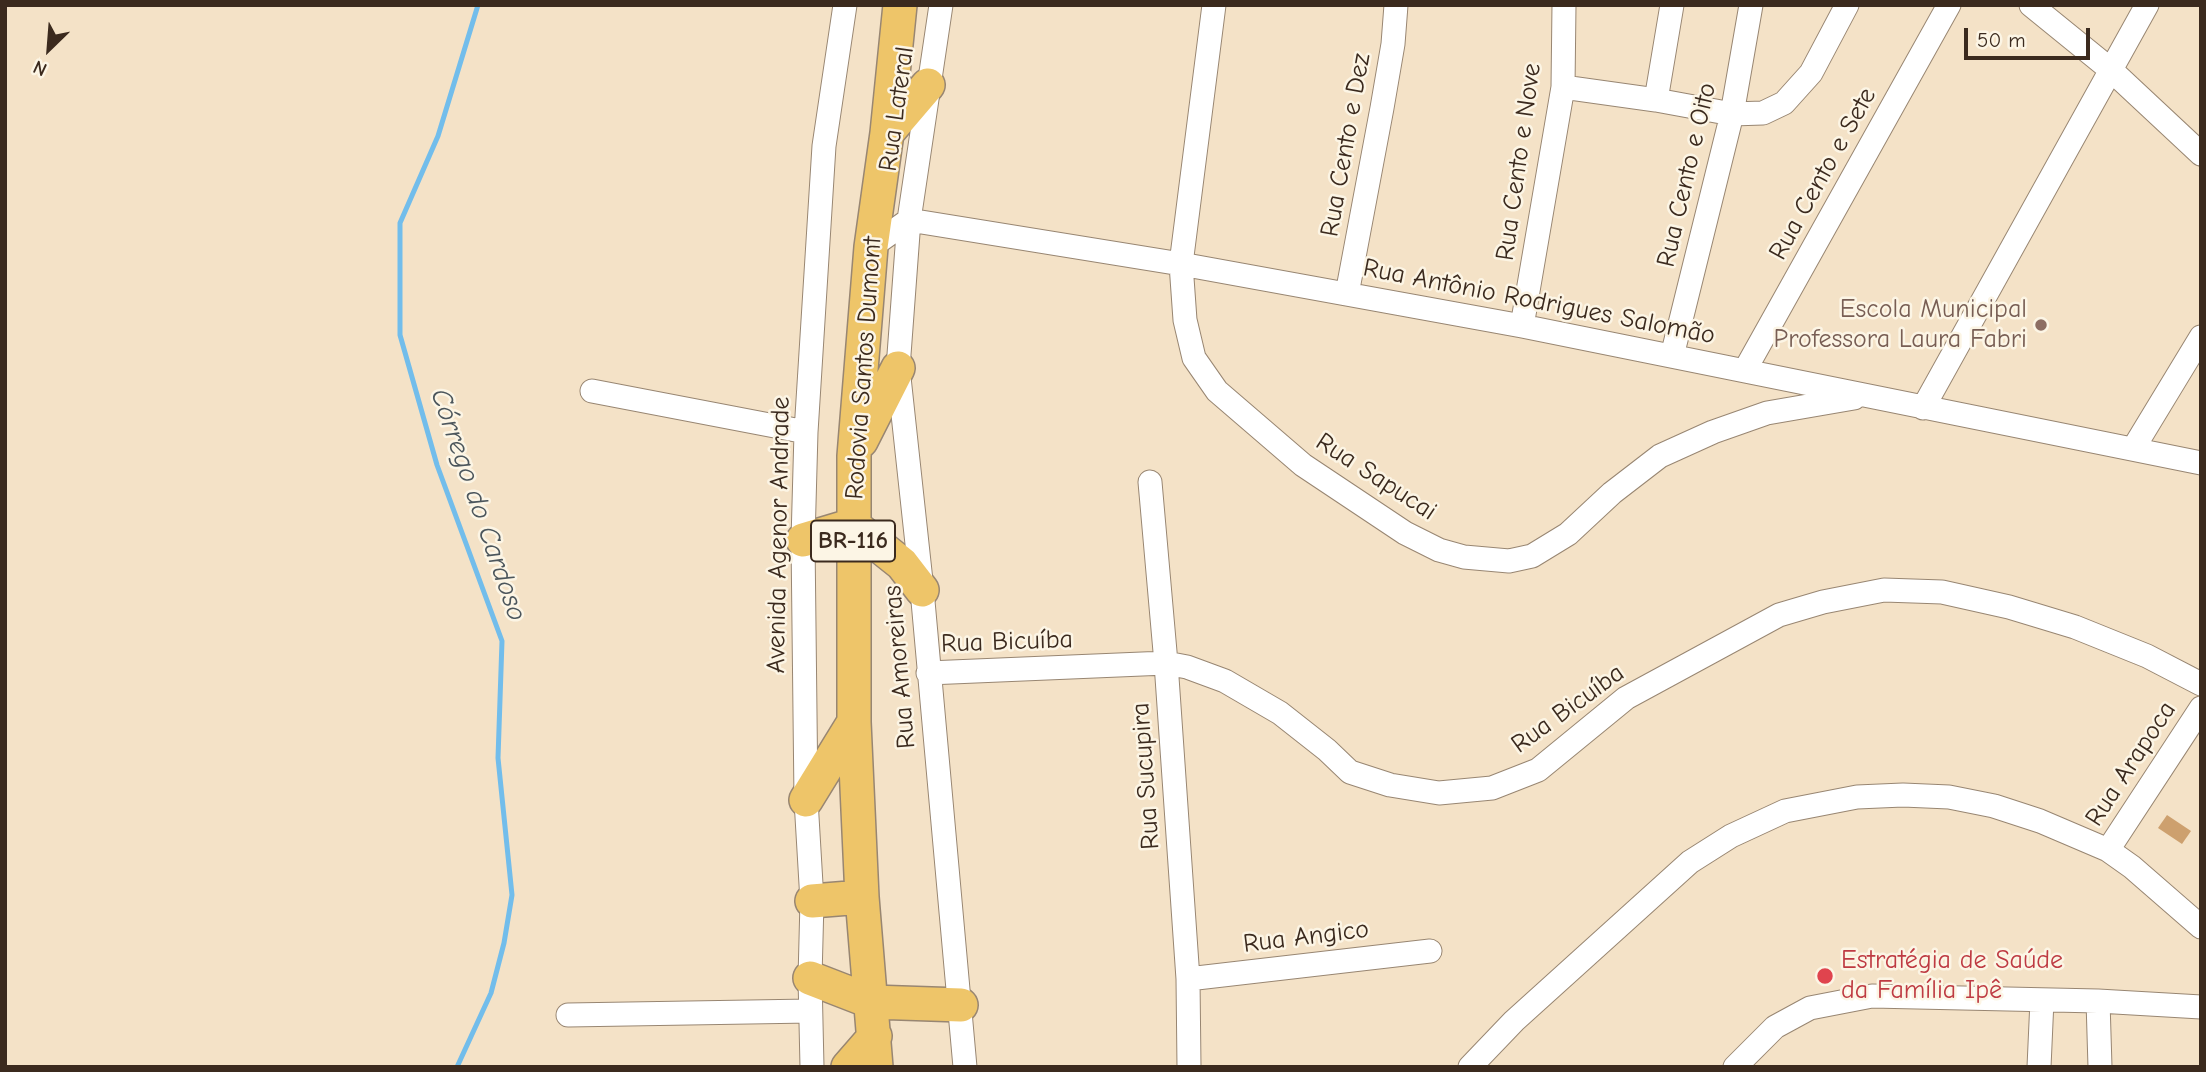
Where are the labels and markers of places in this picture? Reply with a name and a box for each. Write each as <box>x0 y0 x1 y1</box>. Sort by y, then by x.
place label: Escola Municipal Professora Laura Fabri <box>1774 294 2027 356</box>
marker: Escola Municipal Professora Laura Fabri <box>2033 317 2049 333</box>
place label: Estratégia de Saúde da Família Ipê <box>1841 945 2063 1006</box>
marker: Estratégia de Saúde da Família Ipê <box>1815 966 1835 986</box>

